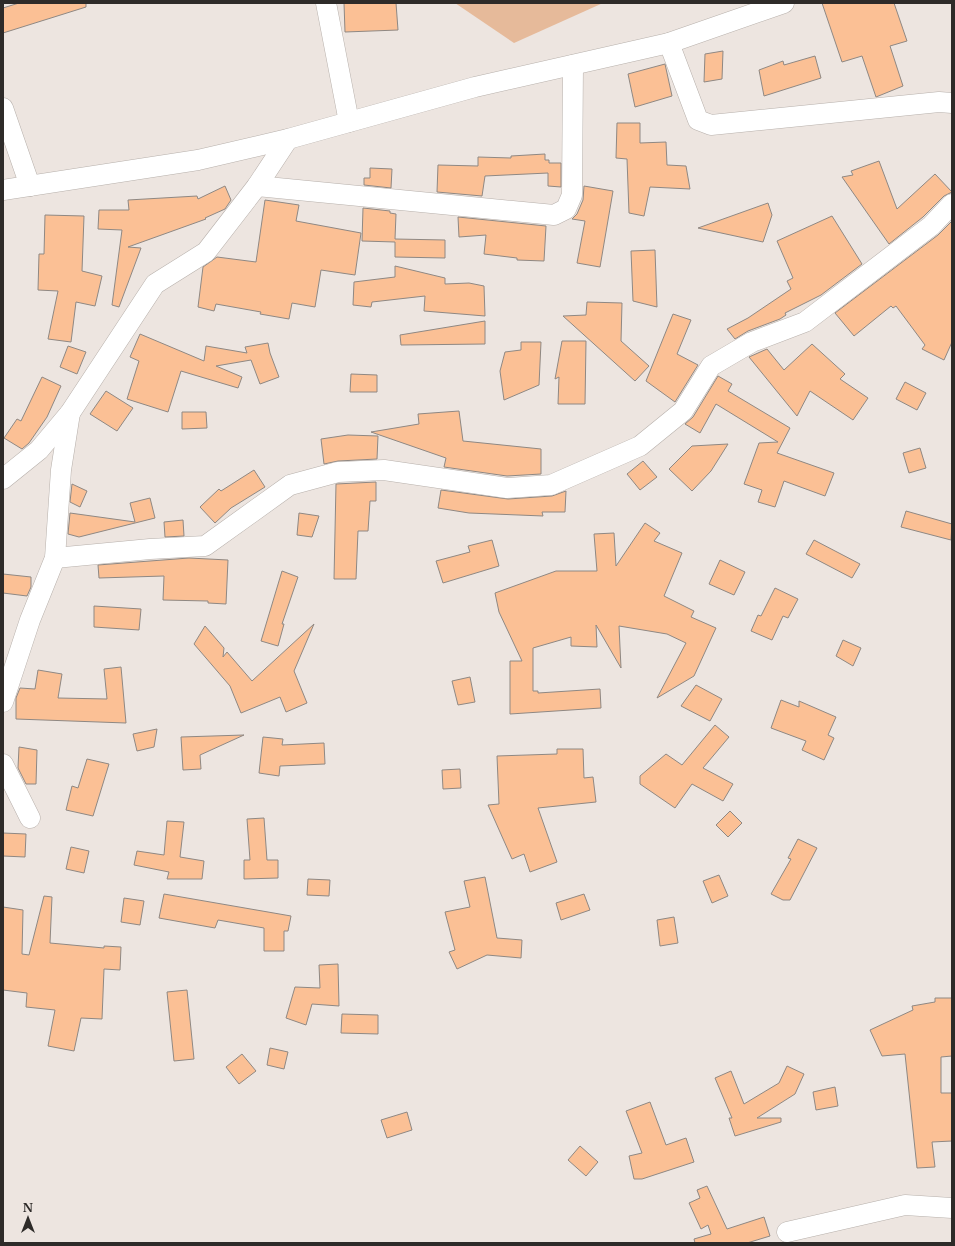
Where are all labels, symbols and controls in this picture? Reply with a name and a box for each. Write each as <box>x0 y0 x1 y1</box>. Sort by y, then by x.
north arrow <box>8 1198 48 1238</box>
text: N <box>23 1201 34 1215</box>

